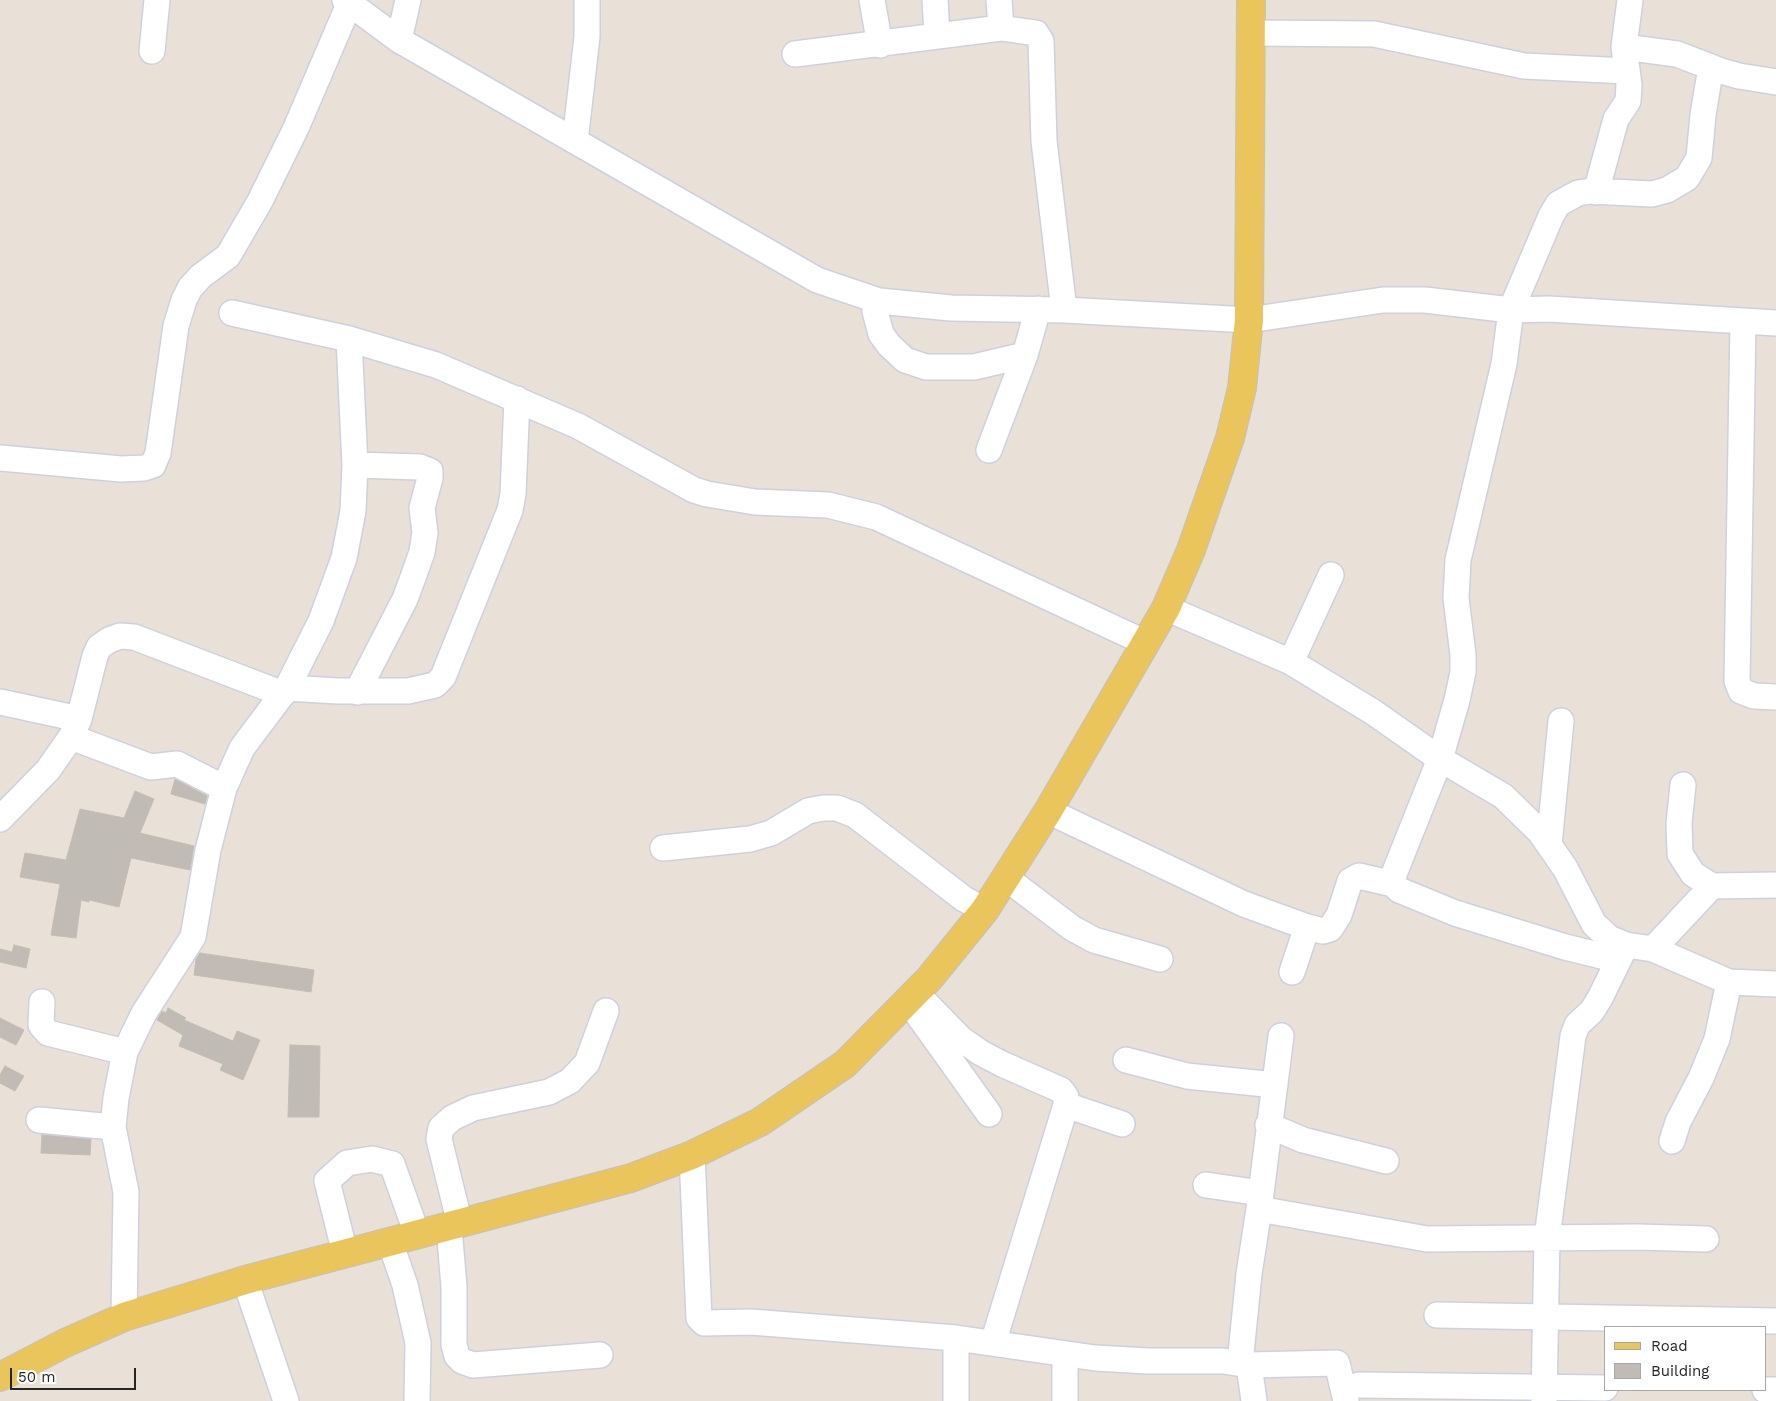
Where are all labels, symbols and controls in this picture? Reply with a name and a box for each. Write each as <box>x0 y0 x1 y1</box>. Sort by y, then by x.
legend <box>1604 1326 1766 1391</box>
text: Road <box>1651 1337 1688 1355</box>
scale bar <box>12 1358 139 1390</box>
text: Building <box>1651 1362 1709 1380</box>
text: 50 m <box>18 1368 55 1386</box>

